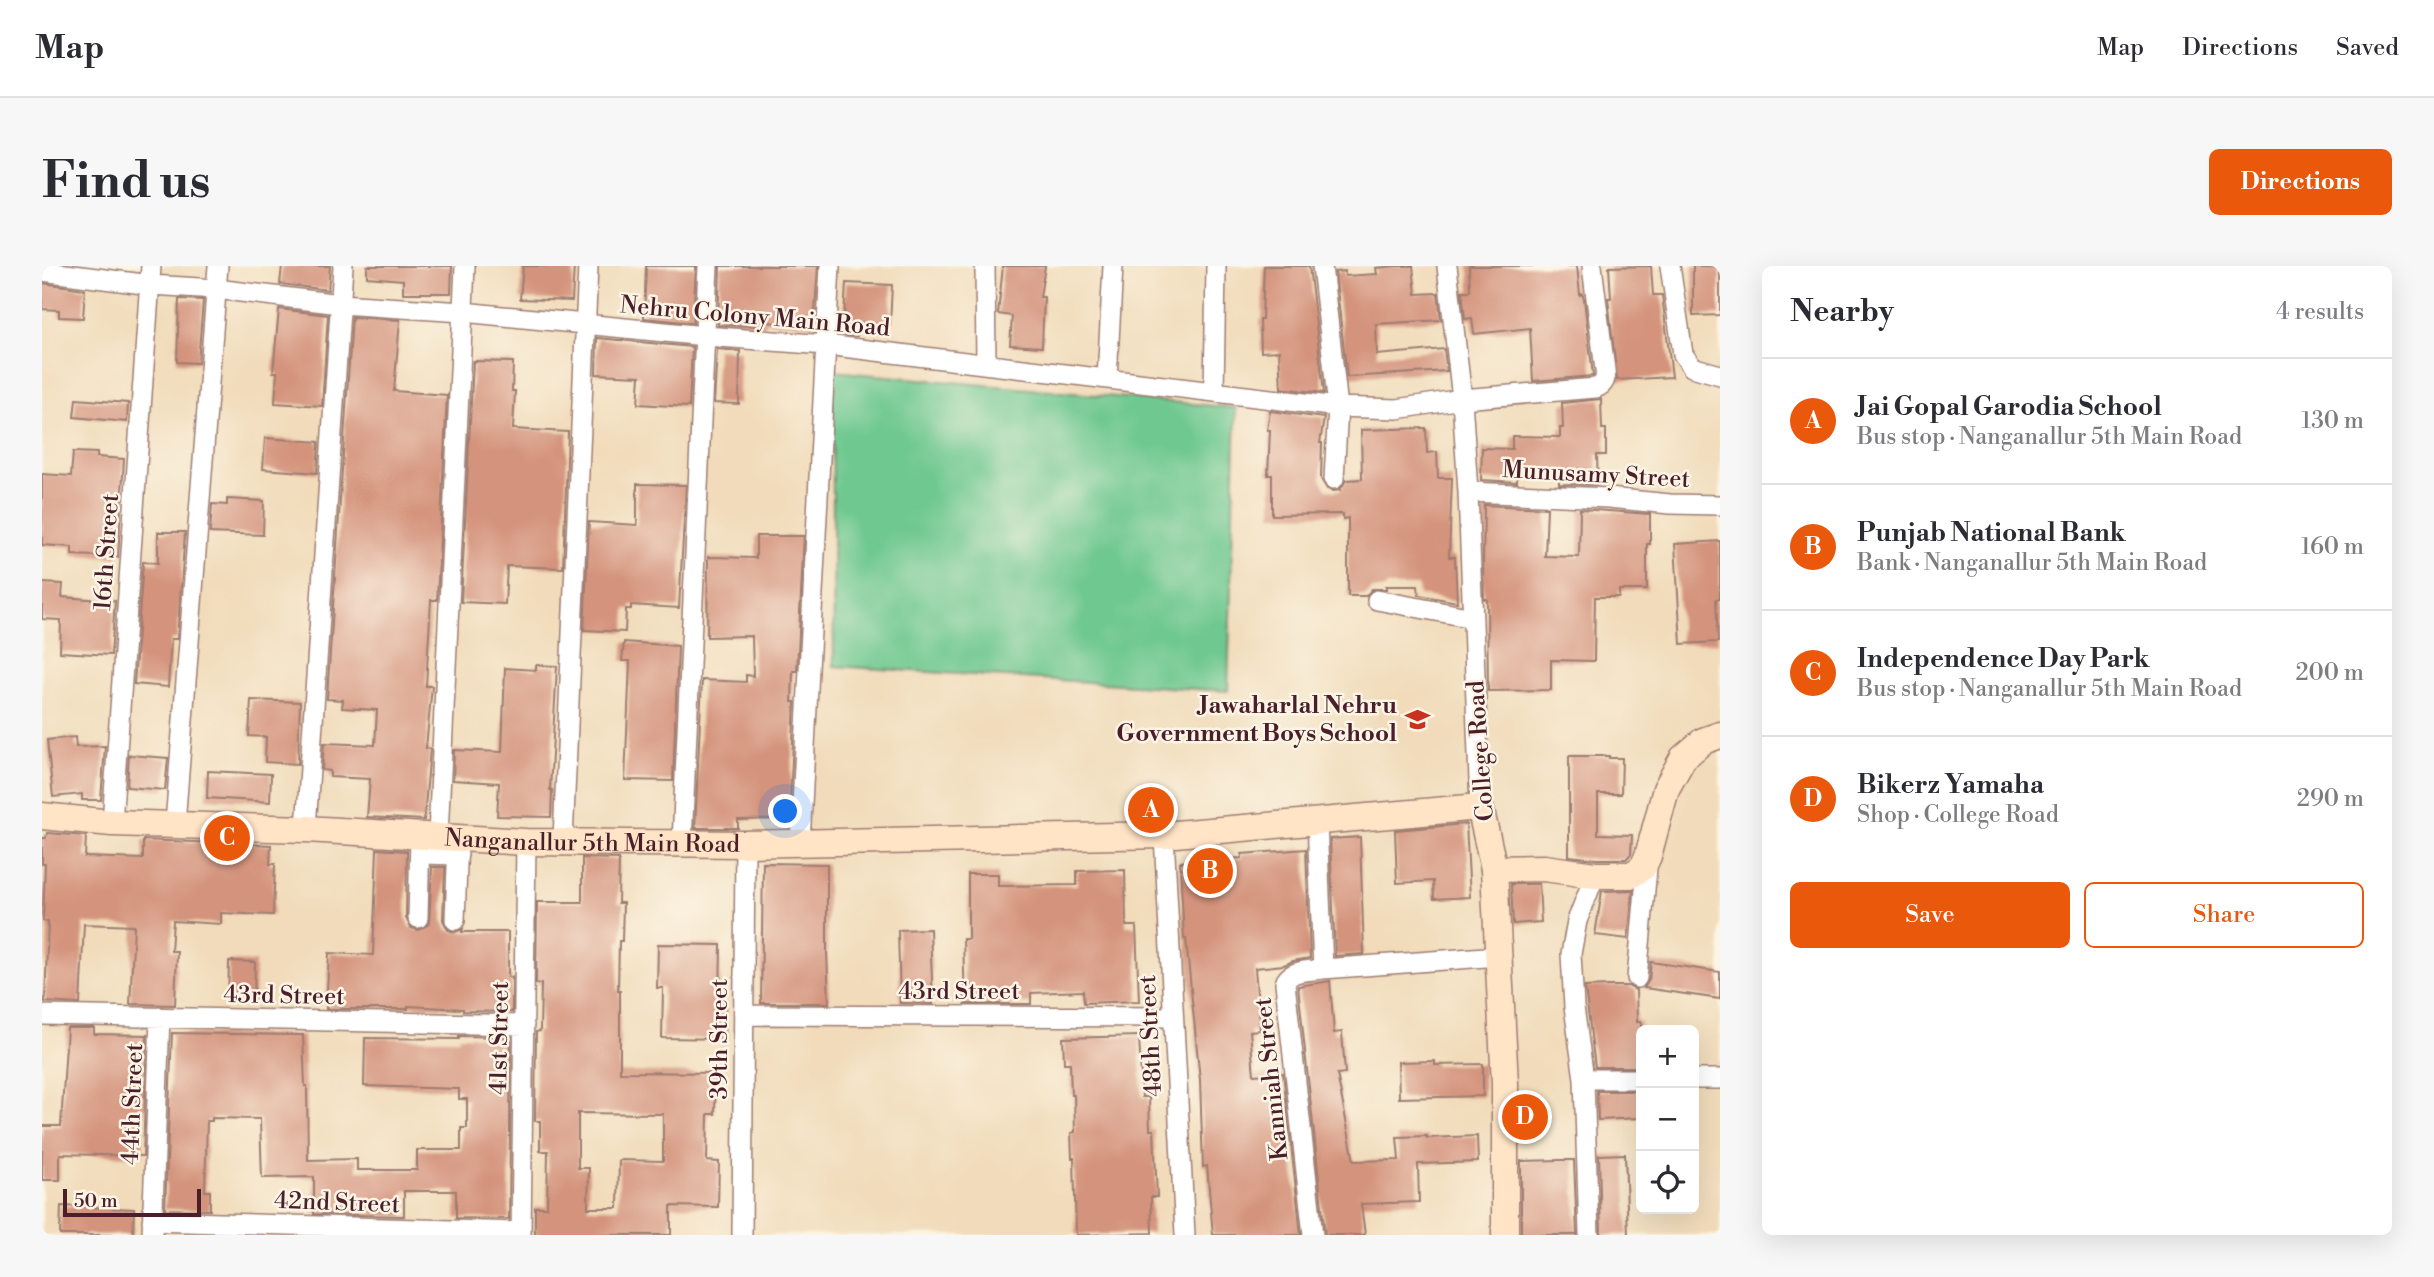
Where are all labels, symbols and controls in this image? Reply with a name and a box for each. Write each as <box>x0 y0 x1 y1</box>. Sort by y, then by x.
text: Map <box>35 28 104 69</box>
text: Map <box>2097 33 2144 63</box>
text: Directions <box>2182 33 2298 63</box>
text: Saved <box>2336 33 2399 63</box>
button: Directions <box>2209 149 2392 215</box>
text: Find us <box>42 152 211 213</box>
street label: Nehru Colony Main Road <box>619 290 892 344</box>
text: Nearby <box>1790 293 1894 331</box>
text: 4 results <box>2276 298 2364 326</box>
text: Jai Gopal Garodia School <box>1857 391 2162 423</box>
text: A <box>1805 407 1821 435</box>
text: 130 m <box>2301 407 2364 435</box>
text: Bus stop · Nanganallur 5th Main Road <box>1857 423 2242 451</box>
street label: Munusamy Street <box>1501 455 1691 495</box>
street label: 16th Street <box>88 492 126 612</box>
text: Punjab National Bank <box>1857 517 2126 549</box>
text: B <box>1804 533 1822 561</box>
text: 160 m <box>2301 533 2364 561</box>
text: Bank · Nanganallur 5th Main Road <box>1857 549 2207 577</box>
text: Independence Day Park <box>1857 643 2150 675</box>
text: C <box>1805 659 1821 687</box>
text: 200 m <box>2296 659 2364 687</box>
text: Bus stop · Nanganallur 5th Main Road <box>1857 675 2242 703</box>
street label: College Road <box>1461 679 1501 822</box>
place label: Jawaharlal Nehru Government Boys School <box>1116 691 1397 749</box>
school or university icon: Jawaharlal Nehru Government Boys School <box>1403 705 1431 733</box>
text: Bikerz Yamaha <box>1857 769 2044 801</box>
pin: A <box>1128 784 1174 836</box>
text: D <box>1804 785 1822 813</box>
text: 290 m <box>2297 785 2364 813</box>
your location <box>768 794 802 828</box>
text: Shop · College Road <box>1857 801 2059 829</box>
pin: C <box>204 812 250 864</box>
street label: Nanganallur 5th Main Road <box>443 823 741 860</box>
pin: B <box>1187 845 1233 897</box>
button: Save <box>1790 882 2070 948</box>
button: Share <box>2084 882 2364 948</box>
street label: 48th Street <box>1133 974 1169 1098</box>
street label: 43rd Street <box>898 977 1020 1007</box>
street label: 39th Street <box>705 978 735 1100</box>
street label: 43rd Street <box>223 980 345 1012</box>
street label: 41st Street <box>484 980 516 1095</box>
street label: Kanniah Street <box>1248 995 1295 1162</box>
map controls <box>1636 1025 1699 1214</box>
button: + <box>1636 1025 1699 1088</box>
street label: 44th Street <box>116 1042 150 1166</box>
button: − <box>1636 1088 1699 1151</box>
pin: D <box>1502 1091 1548 1143</box>
button: locate <box>1636 1151 1699 1214</box>
scale bar <box>63 1186 201 1218</box>
street label: 42nd Street <box>273 1186 401 1220</box>
text: 50 m <box>74 1189 118 1213</box>

